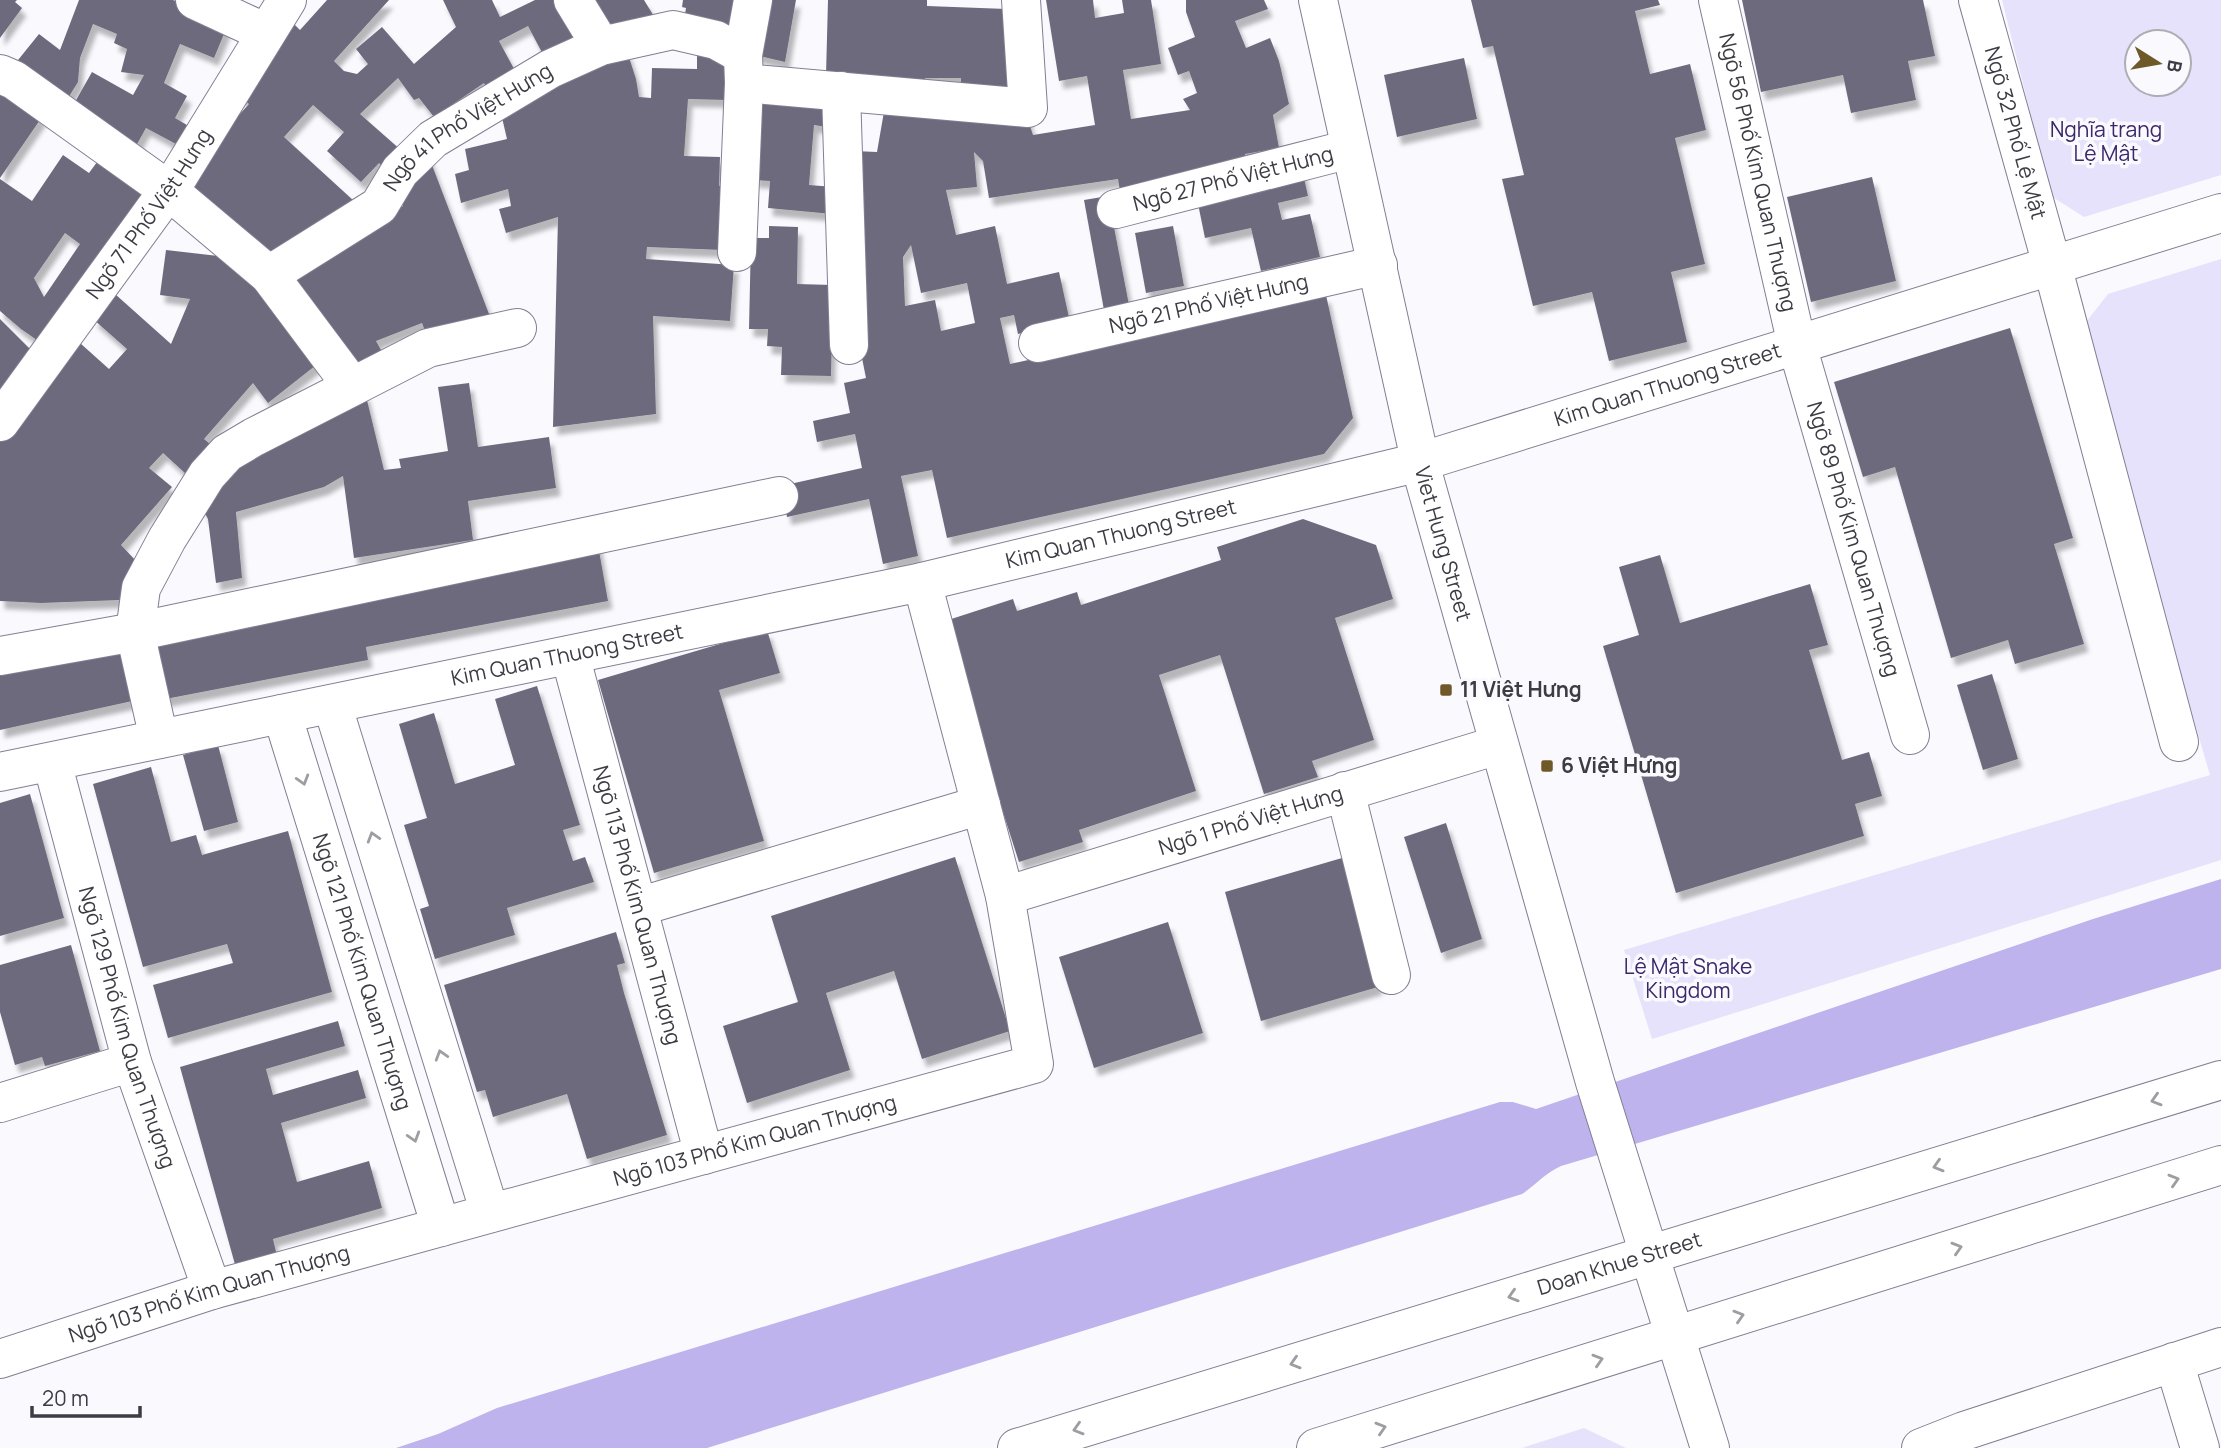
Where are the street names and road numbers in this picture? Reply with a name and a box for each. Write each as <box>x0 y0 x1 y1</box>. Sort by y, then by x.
street label: Ngõ 56 Phố Kim Quan Thượng <box>1713 30 1804 314</box>
street label: Ngõ 32 Phố Lệ Mật <box>1979 43 2054 222</box>
street label: Ngõ 41 Phố Việt Hưng <box>376 56 557 196</box>
street label: Ngõ 71 Phố Việt Hưng <box>79 123 217 304</box>
street label: Ngõ 27 Phố Việt Hưng <box>1130 139 1336 217</box>
street label: Ngõ 21 Phố Việt Hưng <box>1106 266 1311 339</box>
street label: Kim Quan Thuong Street <box>1550 336 1784 432</box>
street label: Ngõ 89 Phố Kim Quan Thượng <box>1801 398 1907 680</box>
street label: Viet Hung Street <box>1409 464 1479 624</box>
street label: Kim Quan Thuong Street <box>1003 492 1239 574</box>
street label: Kim Quan Thuong Street <box>448 617 685 692</box>
street label: Ngõ 113 Phố Kim Quan Thượng <box>587 762 689 1048</box>
street label: Ngõ 1 Phố Việt Hưng <box>1155 778 1346 861</box>
street label: Ngõ 121 Phố Kim Quan Thượng <box>307 830 419 1113</box>
street label: Ngõ 129 Phố Kim Quan Thượng <box>73 883 183 1172</box>
street label: Ngõ 103 Phố Kim Quan Thượng <box>610 1088 899 1192</box>
street label: Doan Khue Street <box>1534 1225 1705 1301</box>
street label: Ngõ 103 Phố Kim Quan Thượng <box>65 1238 353 1349</box>

